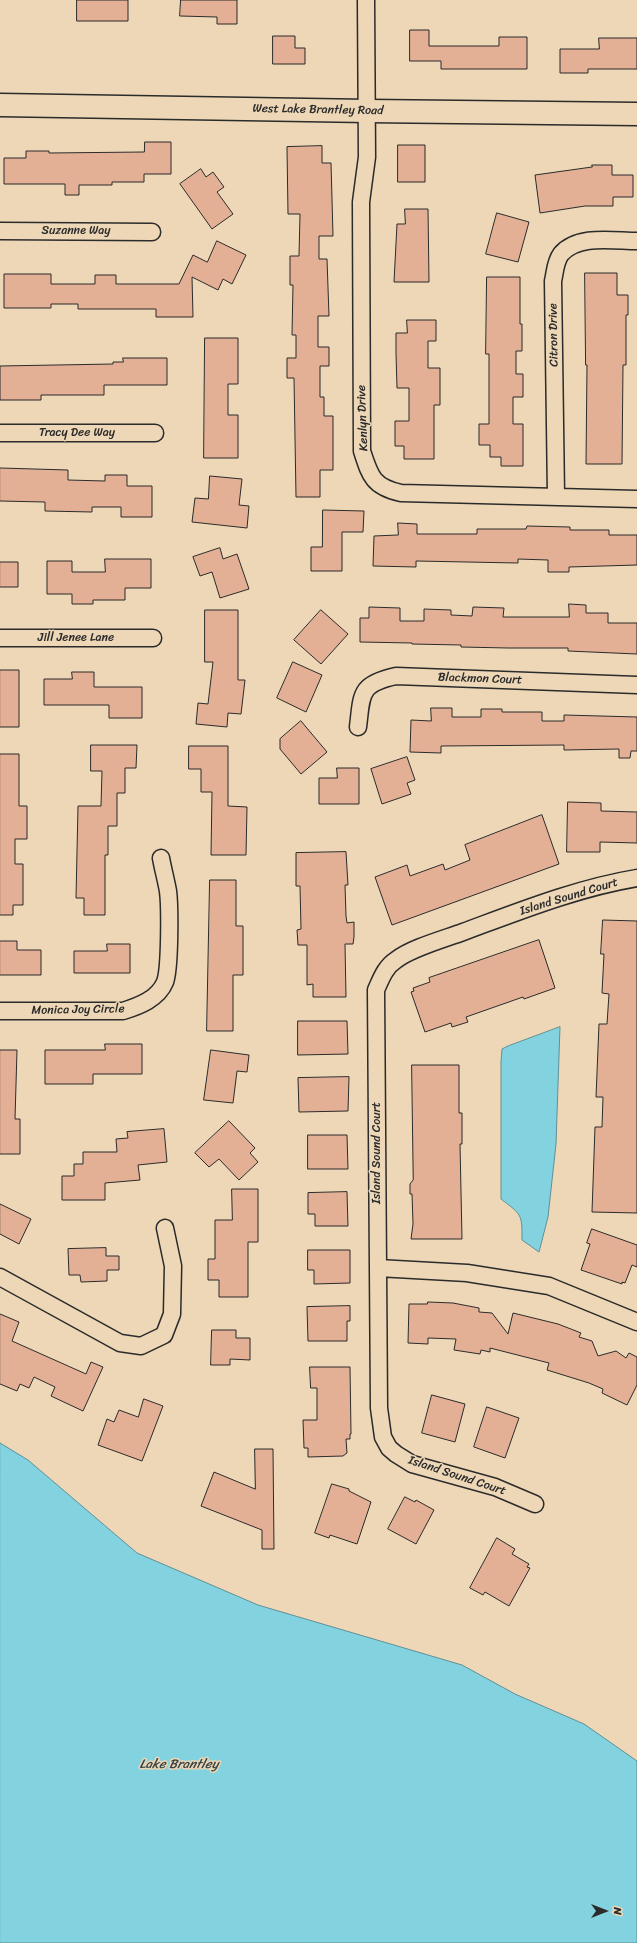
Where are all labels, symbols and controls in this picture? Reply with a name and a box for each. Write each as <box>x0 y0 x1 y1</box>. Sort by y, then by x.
street label: West Lake Brantley Road <box>252 102 384 118</box>
street label: Suzanne Way <box>41 224 111 238</box>
street label: Citron Drive <box>546 303 562 367</box>
street label: Kenlyn Drive <box>355 385 371 451</box>
street label: Tracy Dee Way <box>39 426 115 440</box>
street label: Jill Jenee Lane <box>38 631 114 645</box>
street label: Blackmon Court <box>438 670 522 688</box>
street label: Island Sound Court <box>518 875 620 919</box>
street label: Monica Joy Circle <box>31 1002 125 1018</box>
street label: Island Sound Court <box>370 1102 384 1204</box>
street label: Island Sound Court <box>406 1453 508 1499</box>
water label: Lake Brantley <box>140 1757 218 1773</box>
north arrow <box>585 1891 625 1931</box>
text: N <box>608 1907 627 1915</box>

